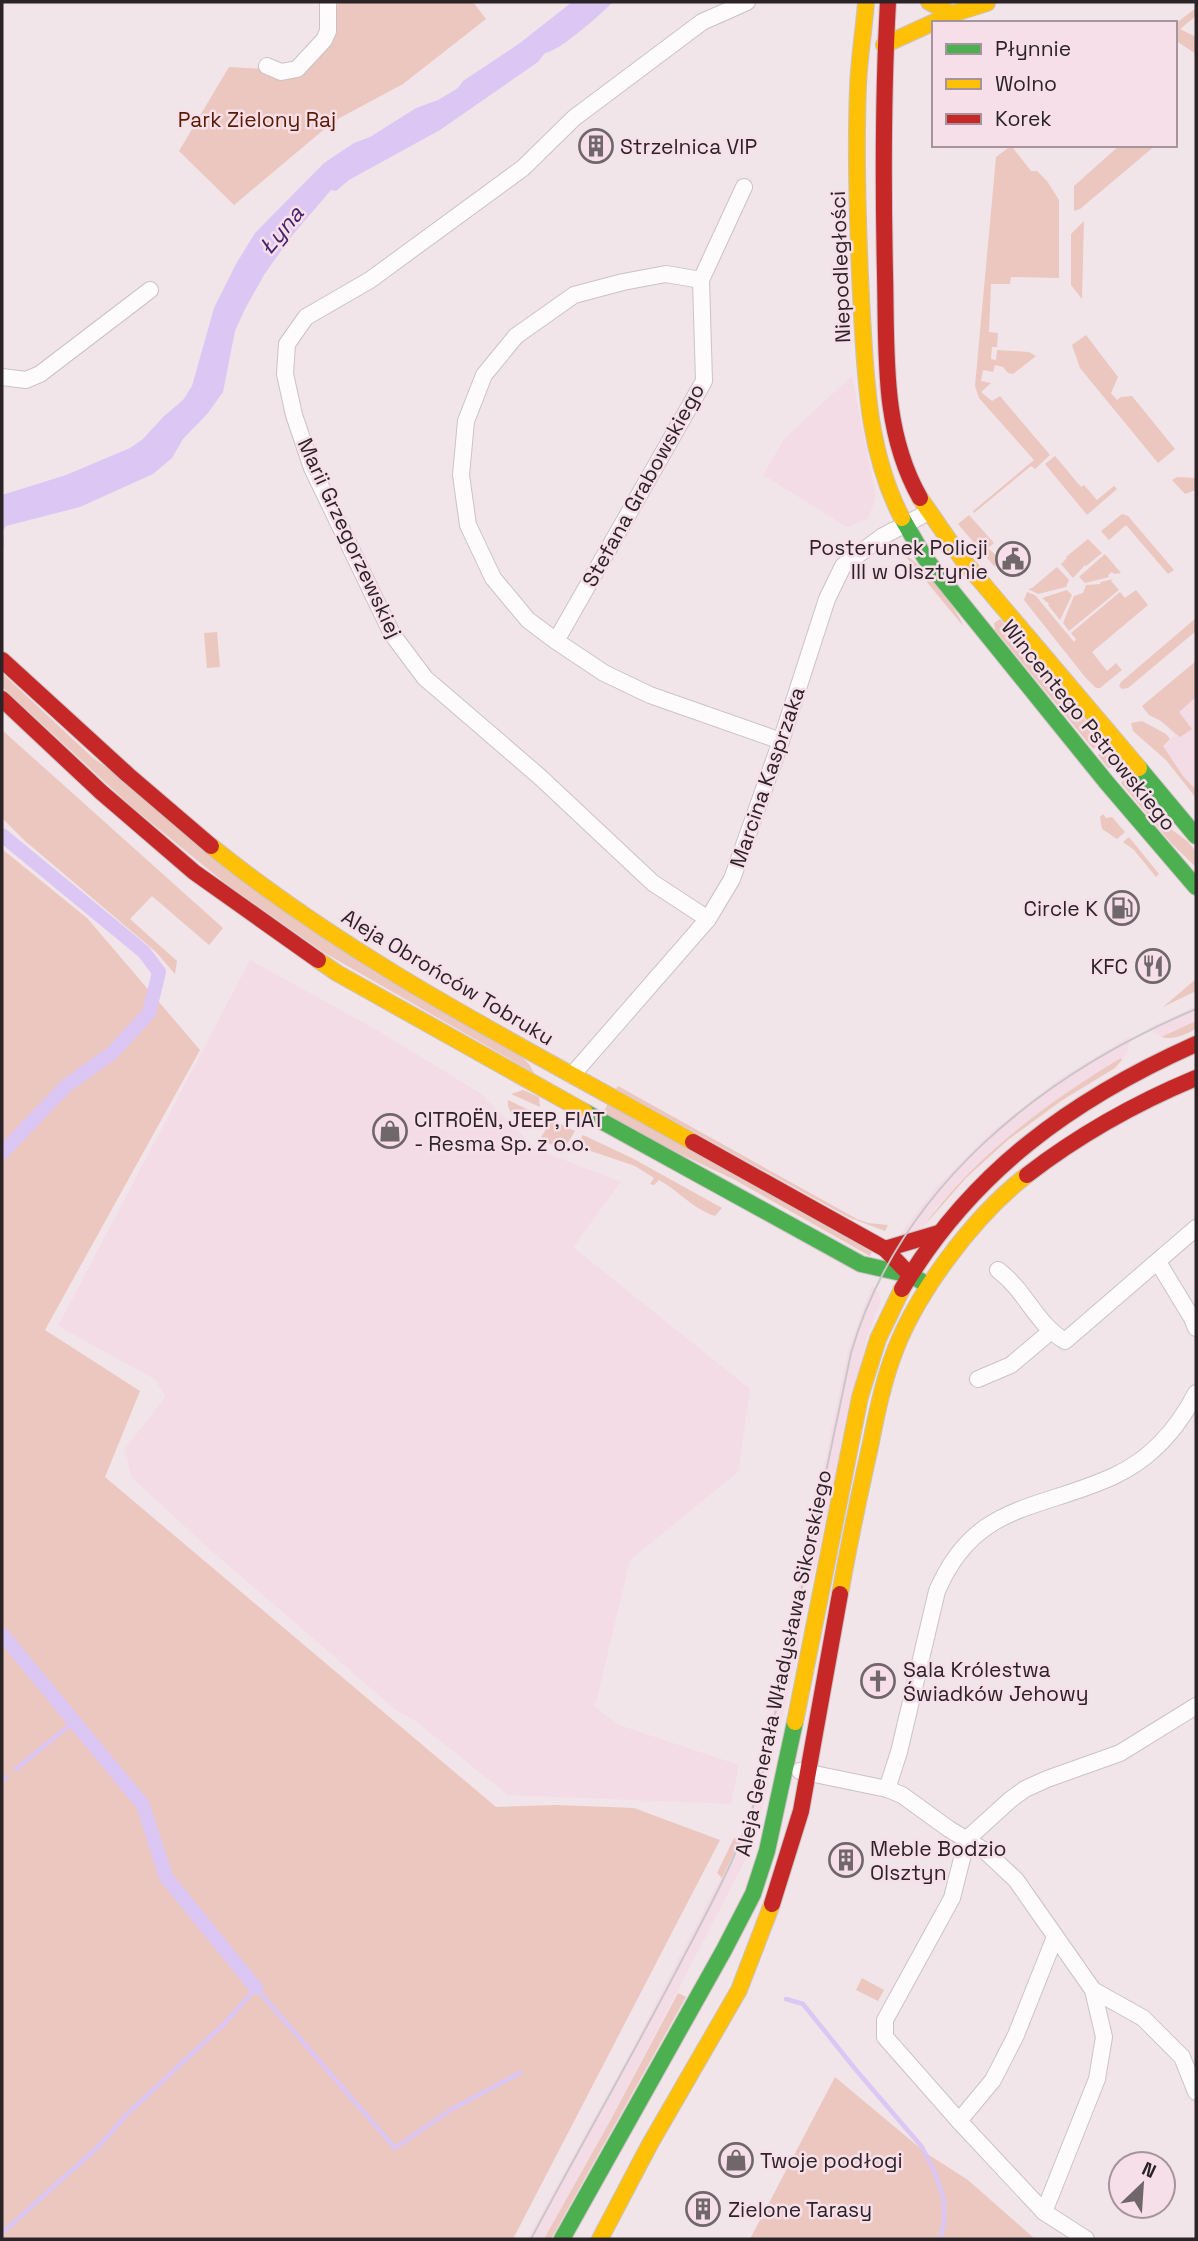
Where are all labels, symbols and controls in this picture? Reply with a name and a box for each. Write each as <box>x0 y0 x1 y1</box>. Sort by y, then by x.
legend <box>932 21 1177 147</box>
text: Płynnie <box>995 35 1071 62</box>
text: Wolno <box>995 70 1057 97</box>
text: Korek <box>995 105 1052 132</box>
park label: Park Zielony Raj <box>178 106 336 133</box>
building icon: Strzelnica VIP <box>577 127 615 165</box>
place label: Strzelnica VIP <box>620 133 757 160</box>
street label: Niepodległości <box>824 191 856 343</box>
water label: Łyna <box>252 199 311 261</box>
street label: Stefana Grabowskiego <box>576 378 710 592</box>
street label: Marii Grzegorzewskiej <box>292 434 408 642</box>
place label: Posterunek Policji III w Olsztynie <box>809 534 988 585</box>
public building icon: Posterunek Policji III w Olsztynie <box>994 540 1032 578</box>
street label: Wincentego Pstrowskiego <box>996 614 1182 836</box>
street label: Marcina Kasprzaka <box>723 683 811 871</box>
fuel station icon: Circle K <box>1103 889 1141 927</box>
place label: Circle K <box>1023 895 1098 922</box>
street label: Aleja Obrońców Tobruku <box>337 903 559 1051</box>
restaurant icon: KFC <box>1134 947 1172 985</box>
place label: KFC <box>1091 953 1128 980</box>
place label: CITROËN, JEEP, FIAT - Resma Sp. z o.o. <box>414 1106 605 1157</box>
shop icon: CITROËN, JEEP, FIAT - Resma Sp. z o.o. <box>371 1112 409 1150</box>
street label: Aleja Generała Władysława Sikorskiego <box>729 1467 837 1859</box>
place label: Sala Królestwa Świadków Jehowy <box>903 1656 1089 1707</box>
church icon: Sala Królestwa Świadków Jehowy <box>859 1662 897 1700</box>
place label: Meble Bodzio Olsztyn <box>870 1835 1007 1886</box>
building icon: Meble Bodzio Olsztyn <box>827 1841 865 1879</box>
shop icon: Twoje podłogi <box>717 2141 755 2179</box>
place label: Twoje podłogi <box>760 2147 903 2174</box>
north arrow <box>1107 2150 1177 2220</box>
text: N <box>1138 2156 1160 2184</box>
building icon: Zielone Tarasy <box>684 2190 722 2228</box>
place label: Zielone Tarasy <box>728 2196 872 2223</box>

